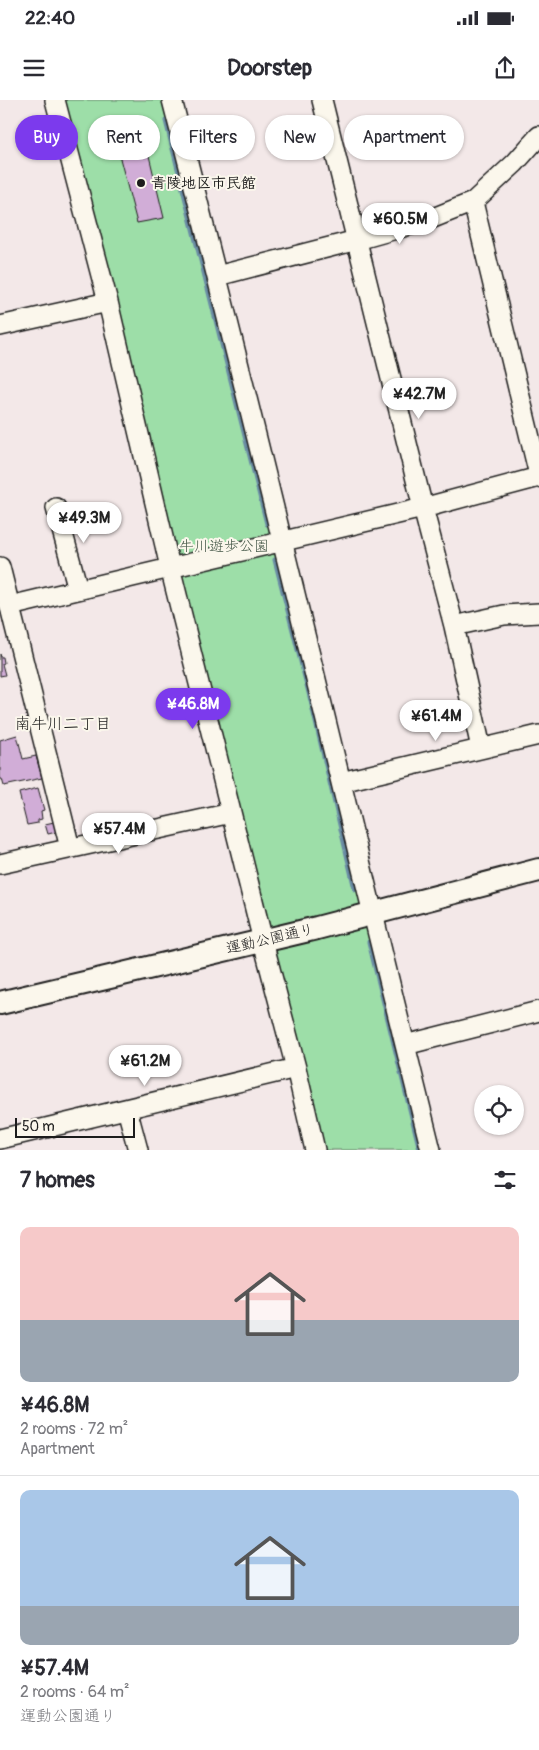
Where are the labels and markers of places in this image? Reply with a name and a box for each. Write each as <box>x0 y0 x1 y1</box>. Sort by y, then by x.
place label: 青陵地区市民館 <box>151 174 256 193</box>
marker: 青陵地区市民館 <box>135 177 147 189</box>
pin: ¥60.5M <box>359 202 441 245</box>
pin: ¥42.7M <box>378 378 460 420</box>
pin: ¥49.3M <box>43 502 125 544</box>
pin: ¥46.8M <box>152 688 234 730</box>
pin: ¥61.4M <box>395 700 477 742</box>
pin: ¥57.4M <box>78 812 160 855</box>
pin: ¥61.2M <box>104 1044 186 1087</box>

